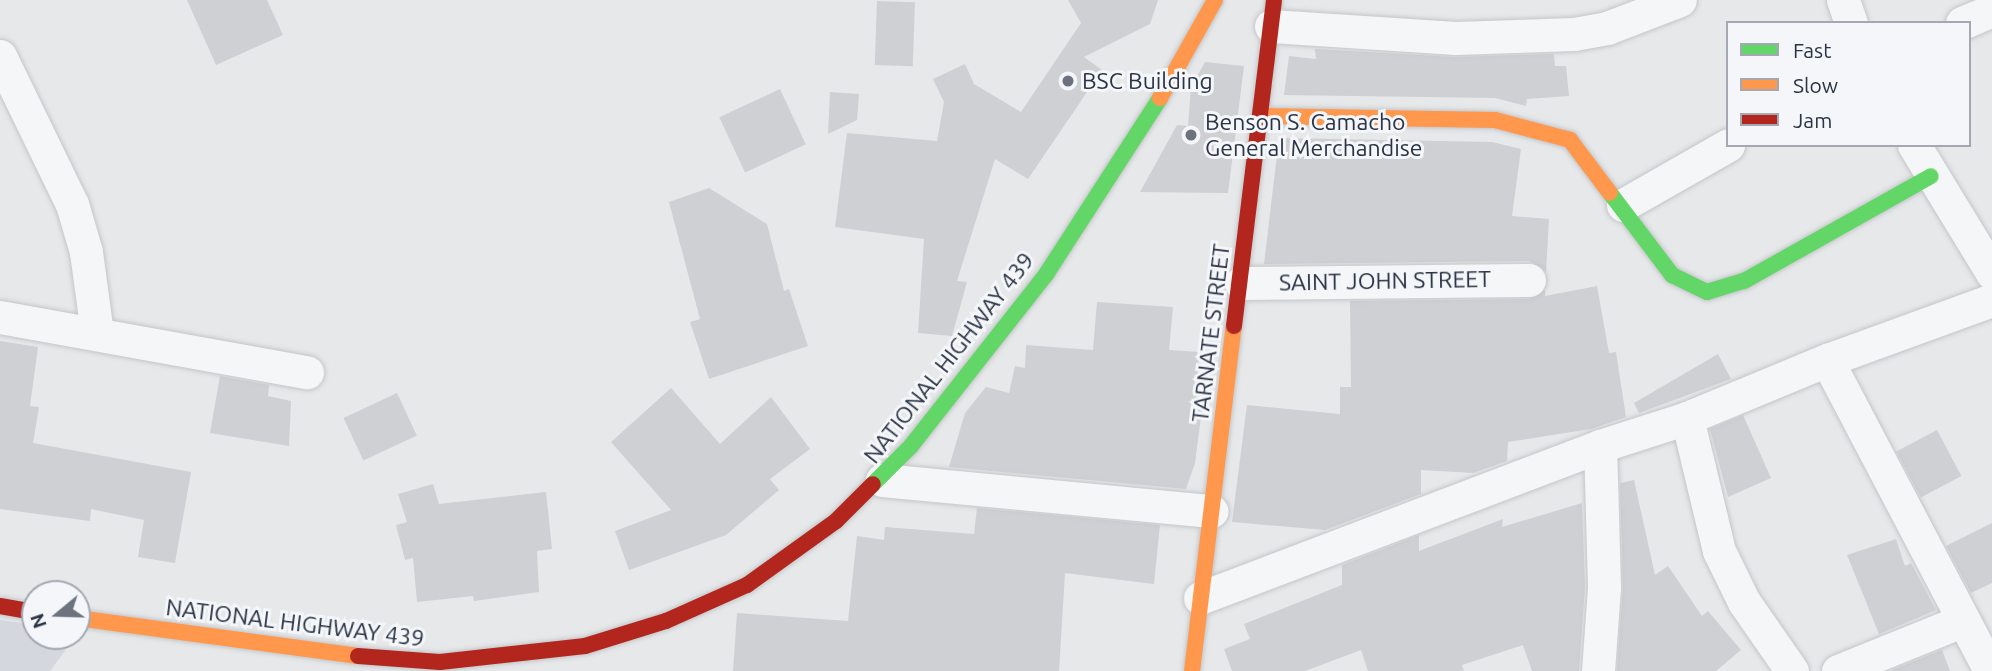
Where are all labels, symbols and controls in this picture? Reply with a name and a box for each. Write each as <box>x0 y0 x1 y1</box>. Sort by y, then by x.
legend <box>1726 21 1971 147</box>
text: Fast <box>1793 38 1831 62</box>
place label: BSC Building <box>1082 67 1213 95</box>
marker: BSC Building <box>1060 73 1076 89</box>
text: Slow <box>1793 73 1838 97</box>
place label: Benson S. Camacho General Merchandise <box>1205 108 1422 162</box>
text: Jam <box>1793 108 1832 132</box>
marker: Benson S. Camacho General Merchandise <box>1183 127 1199 143</box>
street label: TARNATE STREET <box>1186 242 1236 424</box>
street label: NATIONAL HIGHWAY 439 <box>858 247 1040 469</box>
street label: SAINT JOHN STREET <box>1279 265 1491 297</box>
north arrow <box>21 580 91 650</box>
street label: NATIONAL HIGHWAY 439 <box>164 593 426 653</box>
text: N <box>25 611 51 631</box>

